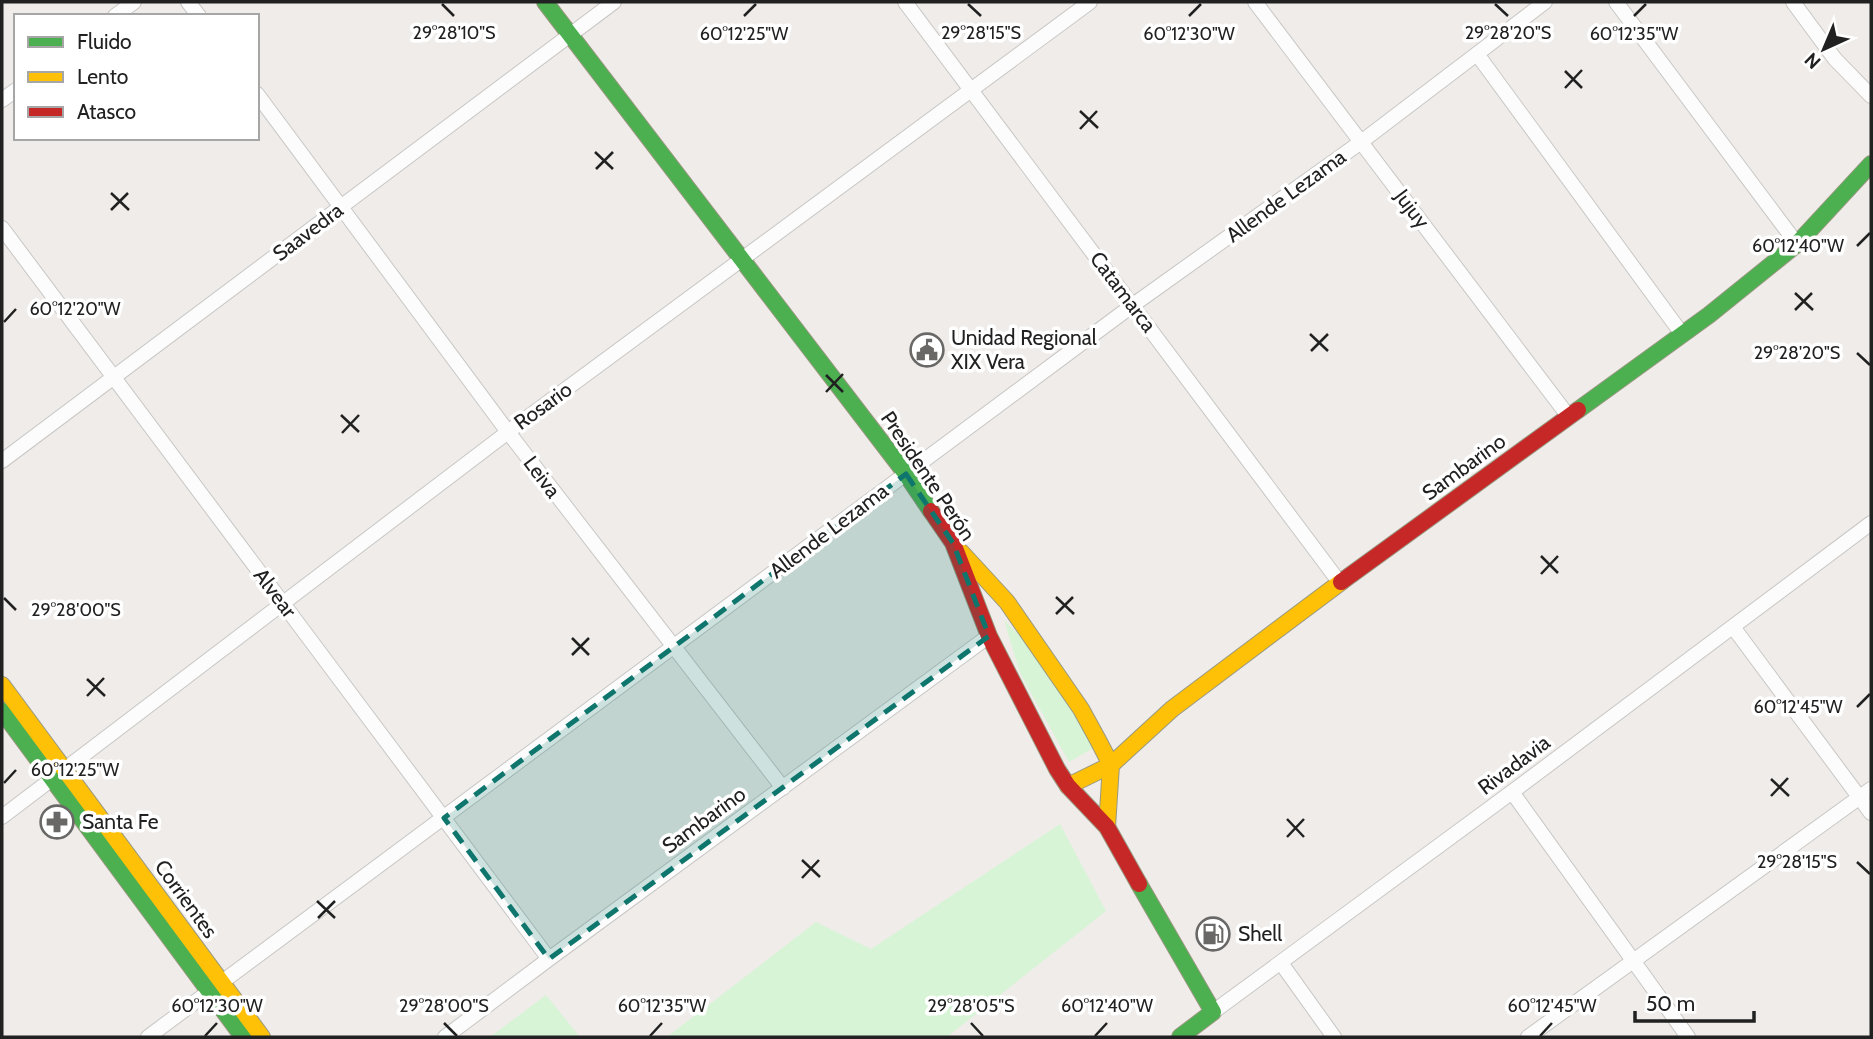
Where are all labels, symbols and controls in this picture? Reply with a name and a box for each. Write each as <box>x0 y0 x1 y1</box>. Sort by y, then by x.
legend <box>14 14 259 140</box>
north arrow <box>1789 14 1859 84</box>
text: 29°28'10"S <box>412 22 496 44</box>
text: 29°28'15"S <box>941 22 1021 44</box>
text: 29°28'20"S <box>1465 22 1551 44</box>
text: 60°12'25"W <box>700 23 788 45</box>
text: 60°12'30"W <box>1143 23 1235 45</box>
text: 60°12'35"W <box>1590 23 1678 45</box>
text: Fluido <box>77 29 132 54</box>
text: N <box>1800 48 1825 74</box>
text: Lento <box>77 64 128 89</box>
text: Atasco <box>77 99 136 124</box>
street label: Allende Lezama <box>1221 144 1350 247</box>
street label: Jujuy <box>1388 184 1435 234</box>
street label: Saavedra <box>268 197 348 266</box>
text: 60°12'40"W <box>1752 235 1844 257</box>
street label: Catamarca <box>1085 246 1162 337</box>
text: 60°12'20"W <box>29 298 121 320</box>
place label: Unidad Regional XIX Vera <box>951 325 1097 374</box>
public building icon: Unidad Regional XIX Vera <box>908 331 946 369</box>
text: 29°28'20"S <box>1754 342 1840 364</box>
street label: Rosario <box>509 376 576 435</box>
street label: Presidente Perón <box>876 406 981 545</box>
street label: Sambarino <box>1417 428 1510 505</box>
street label: Leiva <box>519 451 566 503</box>
street label: Allende Lezama <box>765 478 893 583</box>
street label: Alvear <box>249 563 302 623</box>
text: 29°28'00"S <box>31 599 121 621</box>
text: 60°12'45"W <box>1753 696 1843 718</box>
street label: Rivadavia <box>1473 729 1555 800</box>
text: 60°12'25"W <box>31 759 119 781</box>
street label: Sambarino <box>657 781 750 858</box>
pharmacy icon: Santa Fe <box>38 803 76 841</box>
place label: Santa Fe <box>82 809 159 834</box>
text: 29°28'15"S <box>1757 851 1837 873</box>
street label: Corrientes <box>150 855 223 943</box>
fuel station icon: Shell <box>1194 915 1232 953</box>
place label: Shell <box>1238 921 1282 946</box>
scale bar <box>1635 979 1754 1023</box>
text: 50 m <box>1646 991 1695 1016</box>
text: 60°12'30"W <box>171 995 263 1017</box>
text: 29°28'00"S <box>399 995 489 1017</box>
text: 60°12'35"W <box>618 995 706 1017</box>
text: 29°28'05"S <box>928 995 1014 1017</box>
text: 60°12'40"W <box>1061 995 1153 1017</box>
text: 60°12'45"W <box>1507 995 1597 1017</box>

